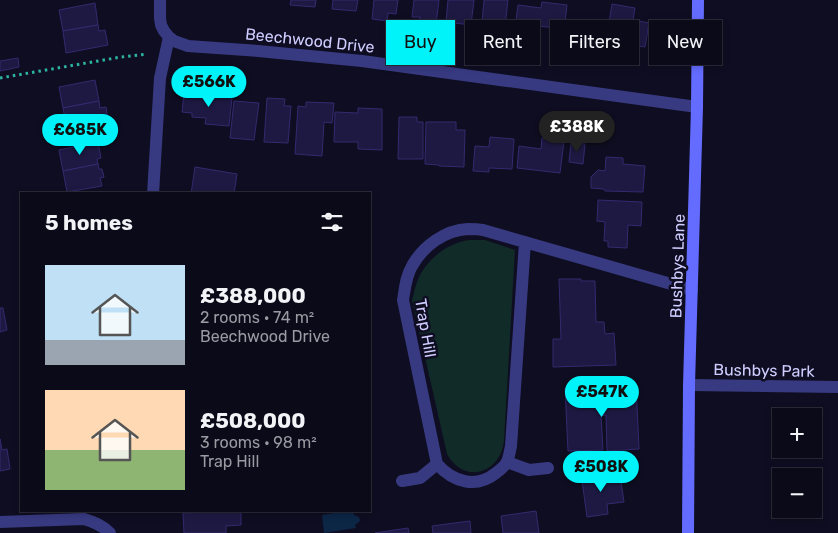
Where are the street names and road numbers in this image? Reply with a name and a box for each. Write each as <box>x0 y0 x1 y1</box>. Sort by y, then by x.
street label: Beechwood Drive <box>244 24 376 57</box>
street label: Bushbys Lane <box>666 213 689 319</box>
street label: Trap Hill <box>411 297 440 359</box>
street label: Bushbys Park <box>713 360 816 381</box>

